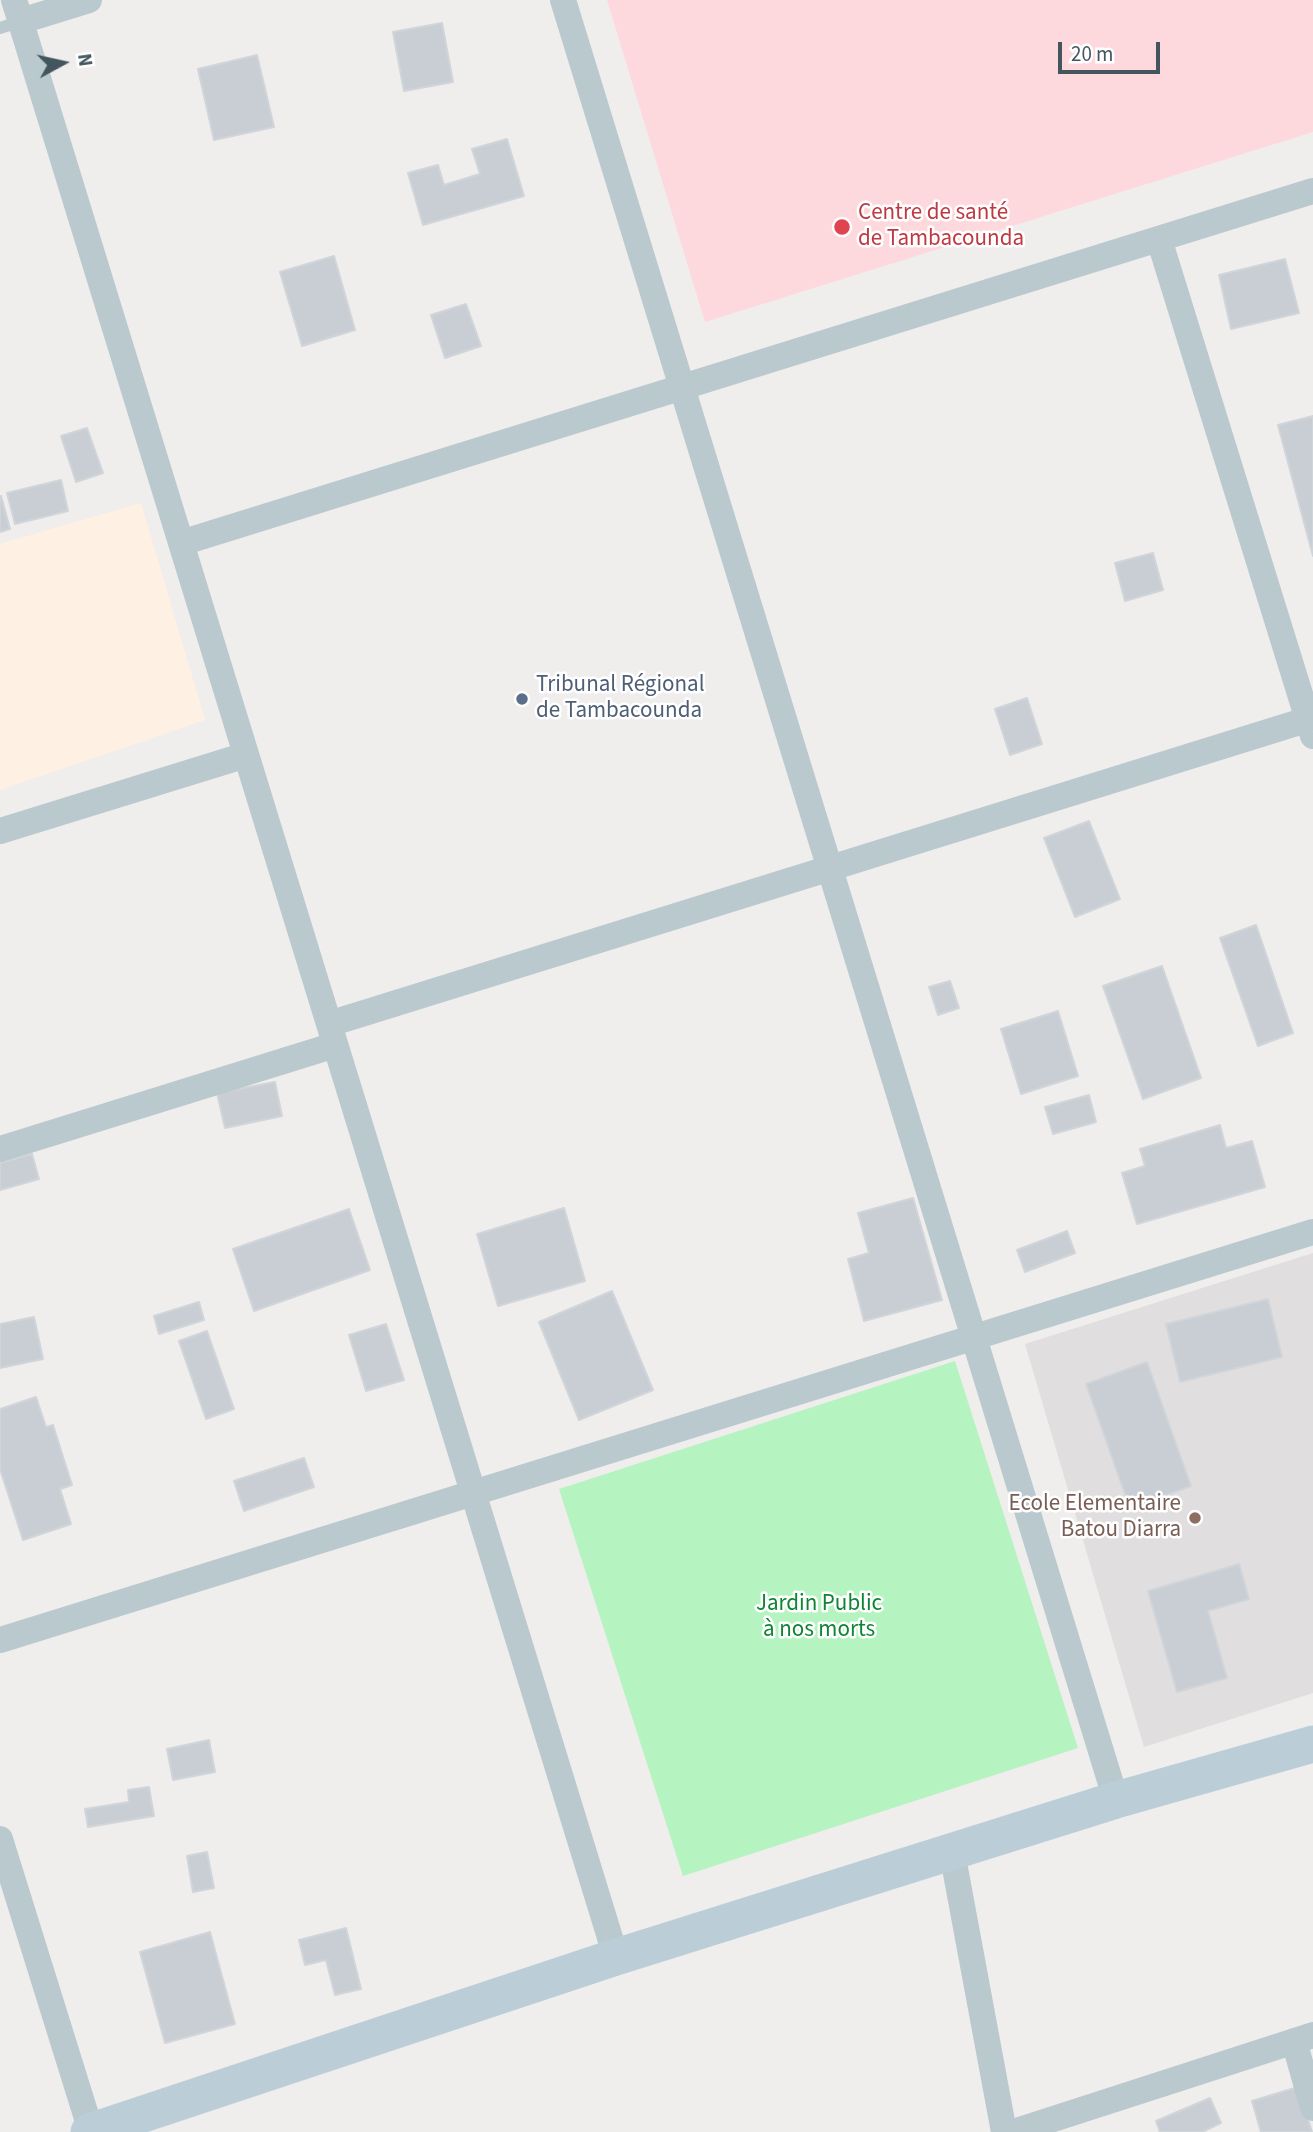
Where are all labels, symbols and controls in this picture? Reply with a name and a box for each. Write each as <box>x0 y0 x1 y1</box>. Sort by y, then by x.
north arrow <box>28 28 98 98</box>
scale bar <box>1061 28 1162 72</box>
text: 20 m <box>1071 39 1113 69</box>
text: N <box>70 52 99 68</box>
place label: Centre de santé de Tambacounda <box>858 200 1024 254</box>
marker: Centre de santé de Tambacounda <box>832 217 852 237</box>
place label: Tribunal Régional de Tambacounda <box>536 672 705 726</box>
marker: Tribunal Régional de Tambacounda <box>514 691 530 707</box>
place label: Ecole Elementaire Batou Diarra <box>1009 1491 1181 1545</box>
marker: Ecole Elementaire Batou Diarra <box>1187 1510 1203 1526</box>
park label: Jardin Public à nos morts <box>756 1591 882 1645</box>

